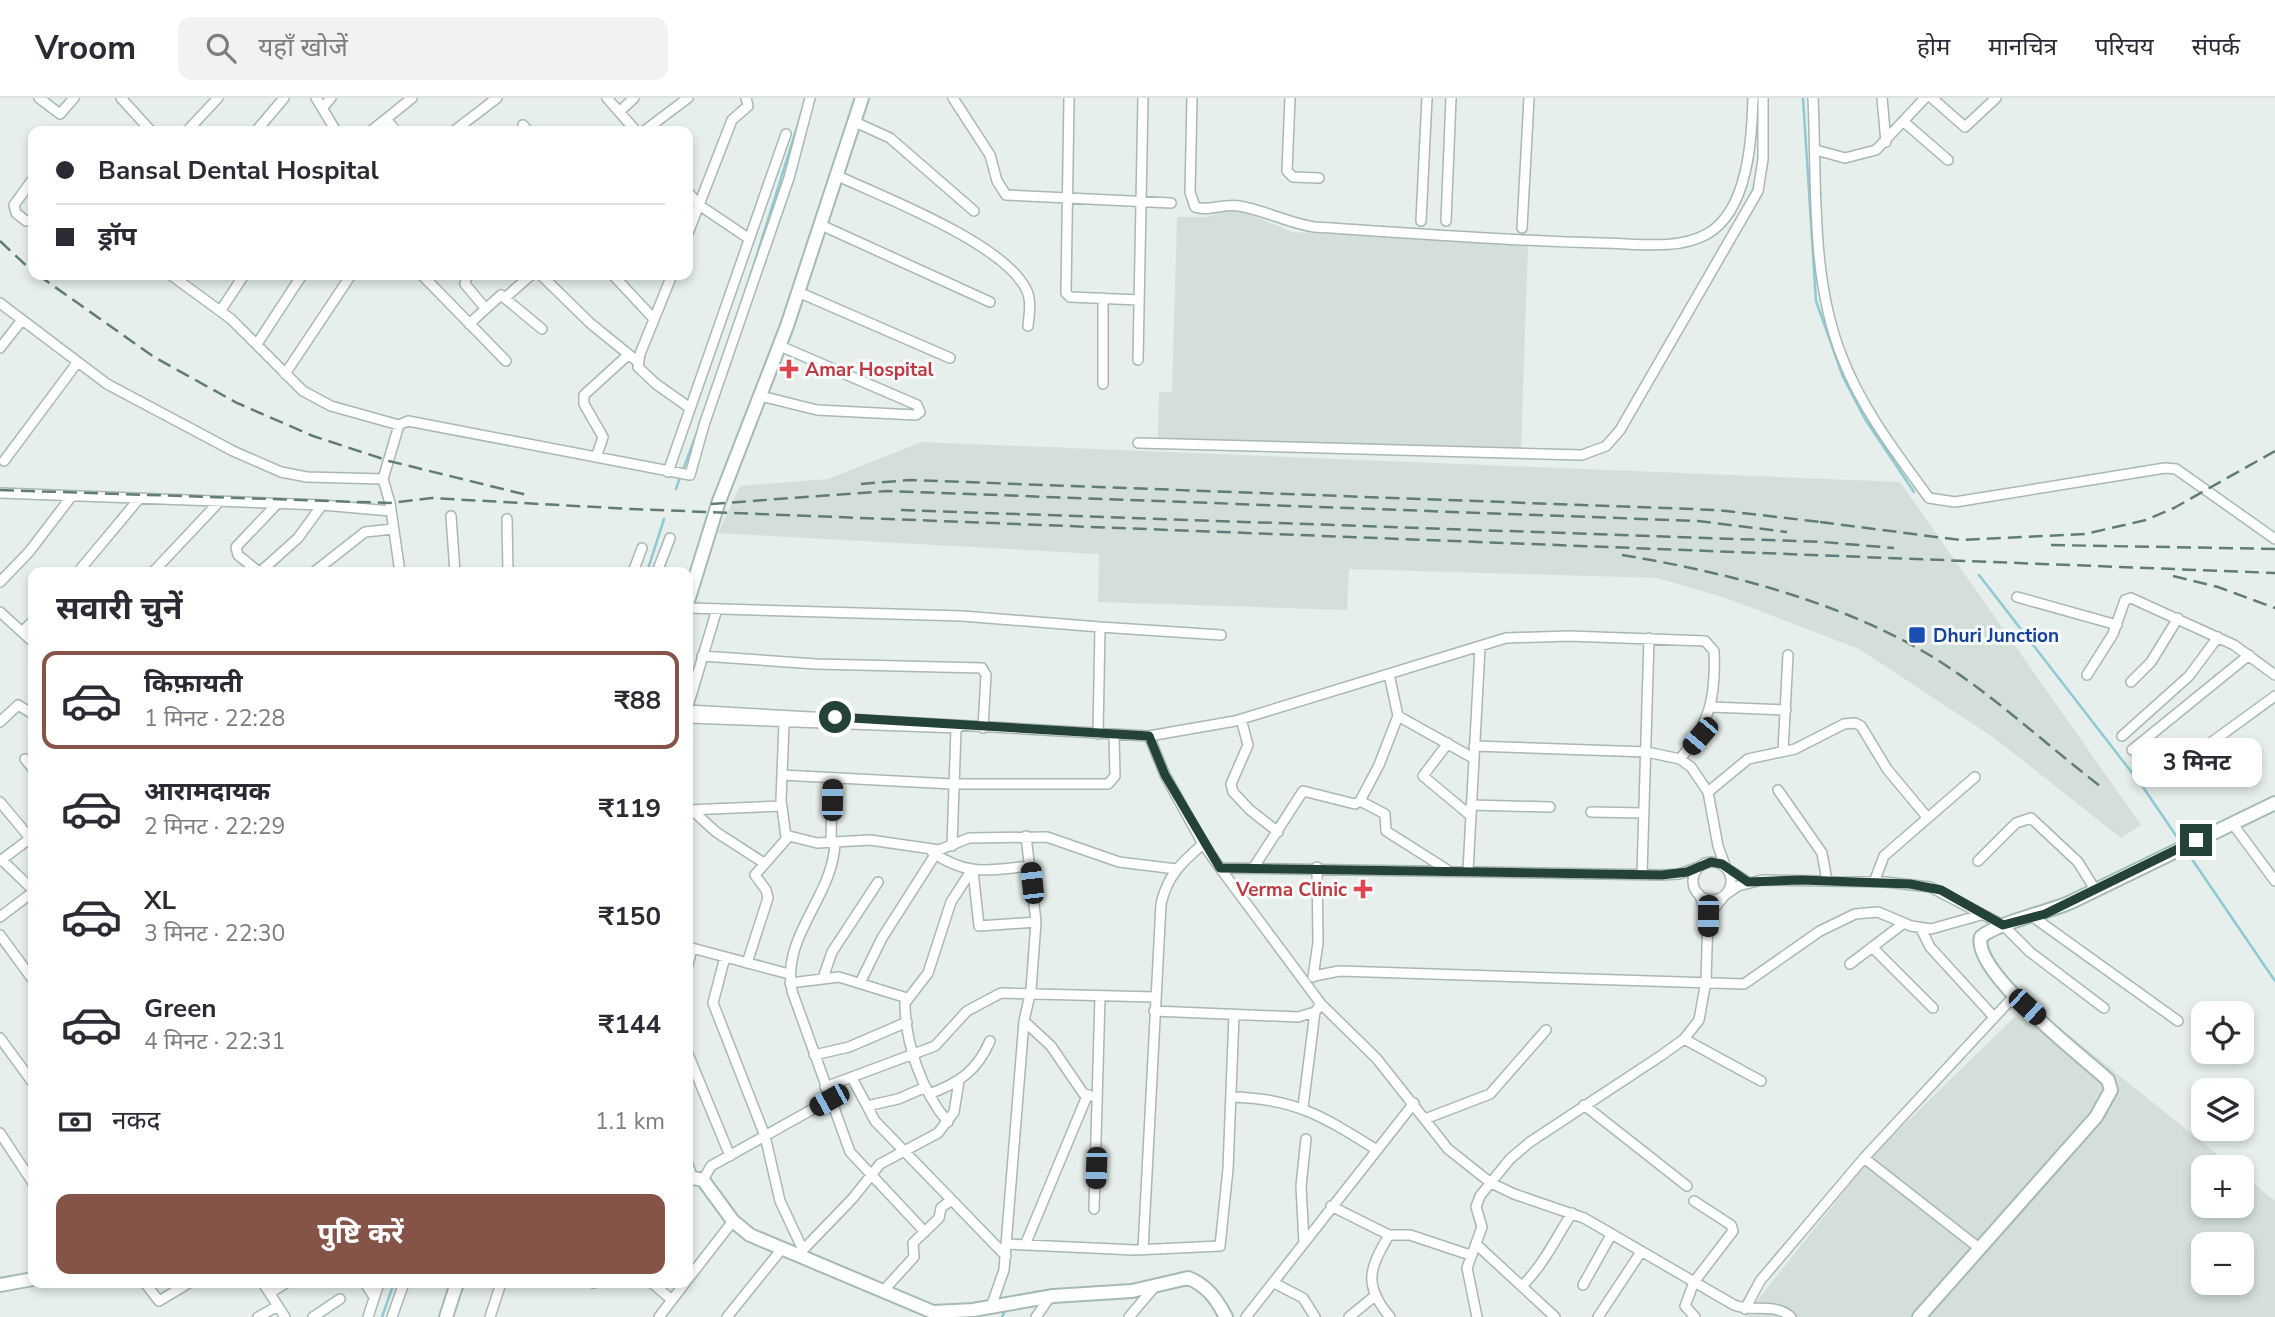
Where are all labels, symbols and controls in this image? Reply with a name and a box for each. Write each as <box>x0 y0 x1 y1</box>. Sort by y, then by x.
search box <box>178 17 668 80</box>
text: Vroom <box>35 26 136 71</box>
icon: search <box>202 29 240 67</box>
text: यहाँ खोजें <box>258 30 348 65</box>
text: होम <box>1917 31 1950 63</box>
text: मानचित्र <box>1988 31 2057 63</box>
text: परिचय <box>2095 31 2154 63</box>
text: संपर्क <box>2192 31 2240 63</box>
text: Bansal Dental Hospital <box>98 153 379 188</box>
text: ड्रॉप <box>98 219 136 254</box>
place label: Amar Hospital <box>805 357 934 383</box>
marker: Amar Hospital <box>779 359 799 379</box>
text: सवारी चुनें <box>56 587 182 630</box>
place label: Dhuri Junction <box>1933 623 2059 649</box>
marker: Dhuri Junction <box>1907 625 1927 645</box>
text: किफ़ायती <box>144 666 243 701</box>
icon: car <box>60 669 123 732</box>
text: ₹88 <box>614 683 661 718</box>
route start <box>819 701 851 733</box>
text: 1 मिनट · 22:28 <box>144 703 285 734</box>
car <box>1679 713 1722 759</box>
callout: 3 मिनट <box>2131 738 2261 788</box>
text: 3 मिनट <box>2163 747 2231 778</box>
text: आरामदायक <box>144 774 270 809</box>
icon: car <box>60 777 123 840</box>
car <box>822 779 843 821</box>
text: ₹119 <box>599 791 661 826</box>
text: 2 मिनट · 22:29 <box>144 811 285 842</box>
route end <box>2180 824 2212 856</box>
car <box>1020 861 1045 905</box>
place label: Verma Clinic <box>1235 877 1347 903</box>
marker: Verma Clinic <box>1353 879 1373 899</box>
text: XL <box>144 883 176 918</box>
icon: car <box>60 885 123 948</box>
car <box>1698 895 1719 937</box>
text: ₹150 <box>599 899 661 934</box>
text: 3 मिनट · 22:30 <box>144 918 285 949</box>
car <box>2005 985 2050 1029</box>
text: Green <box>144 991 217 1026</box>
icon: car <box>60 993 123 1056</box>
map controls <box>2191 1001 2254 1295</box>
button: locate <box>2191 1001 2254 1064</box>
text: ₹144 <box>599 1007 661 1042</box>
text: 4 मिनट · 22:31 <box>144 1026 285 1057</box>
button: layers <box>2191 1078 2254 1141</box>
car <box>806 1081 853 1119</box>
icon: cash <box>56 1103 94 1141</box>
text: नकद <box>112 1103 160 1138</box>
text: 1.1 km <box>595 1106 665 1137</box>
car <box>1085 1147 1108 1189</box>
button: + <box>2191 1155 2254 1218</box>
button: पुष्टि करें <box>56 1194 665 1274</box>
button: − <box>2191 1232 2254 1295</box>

